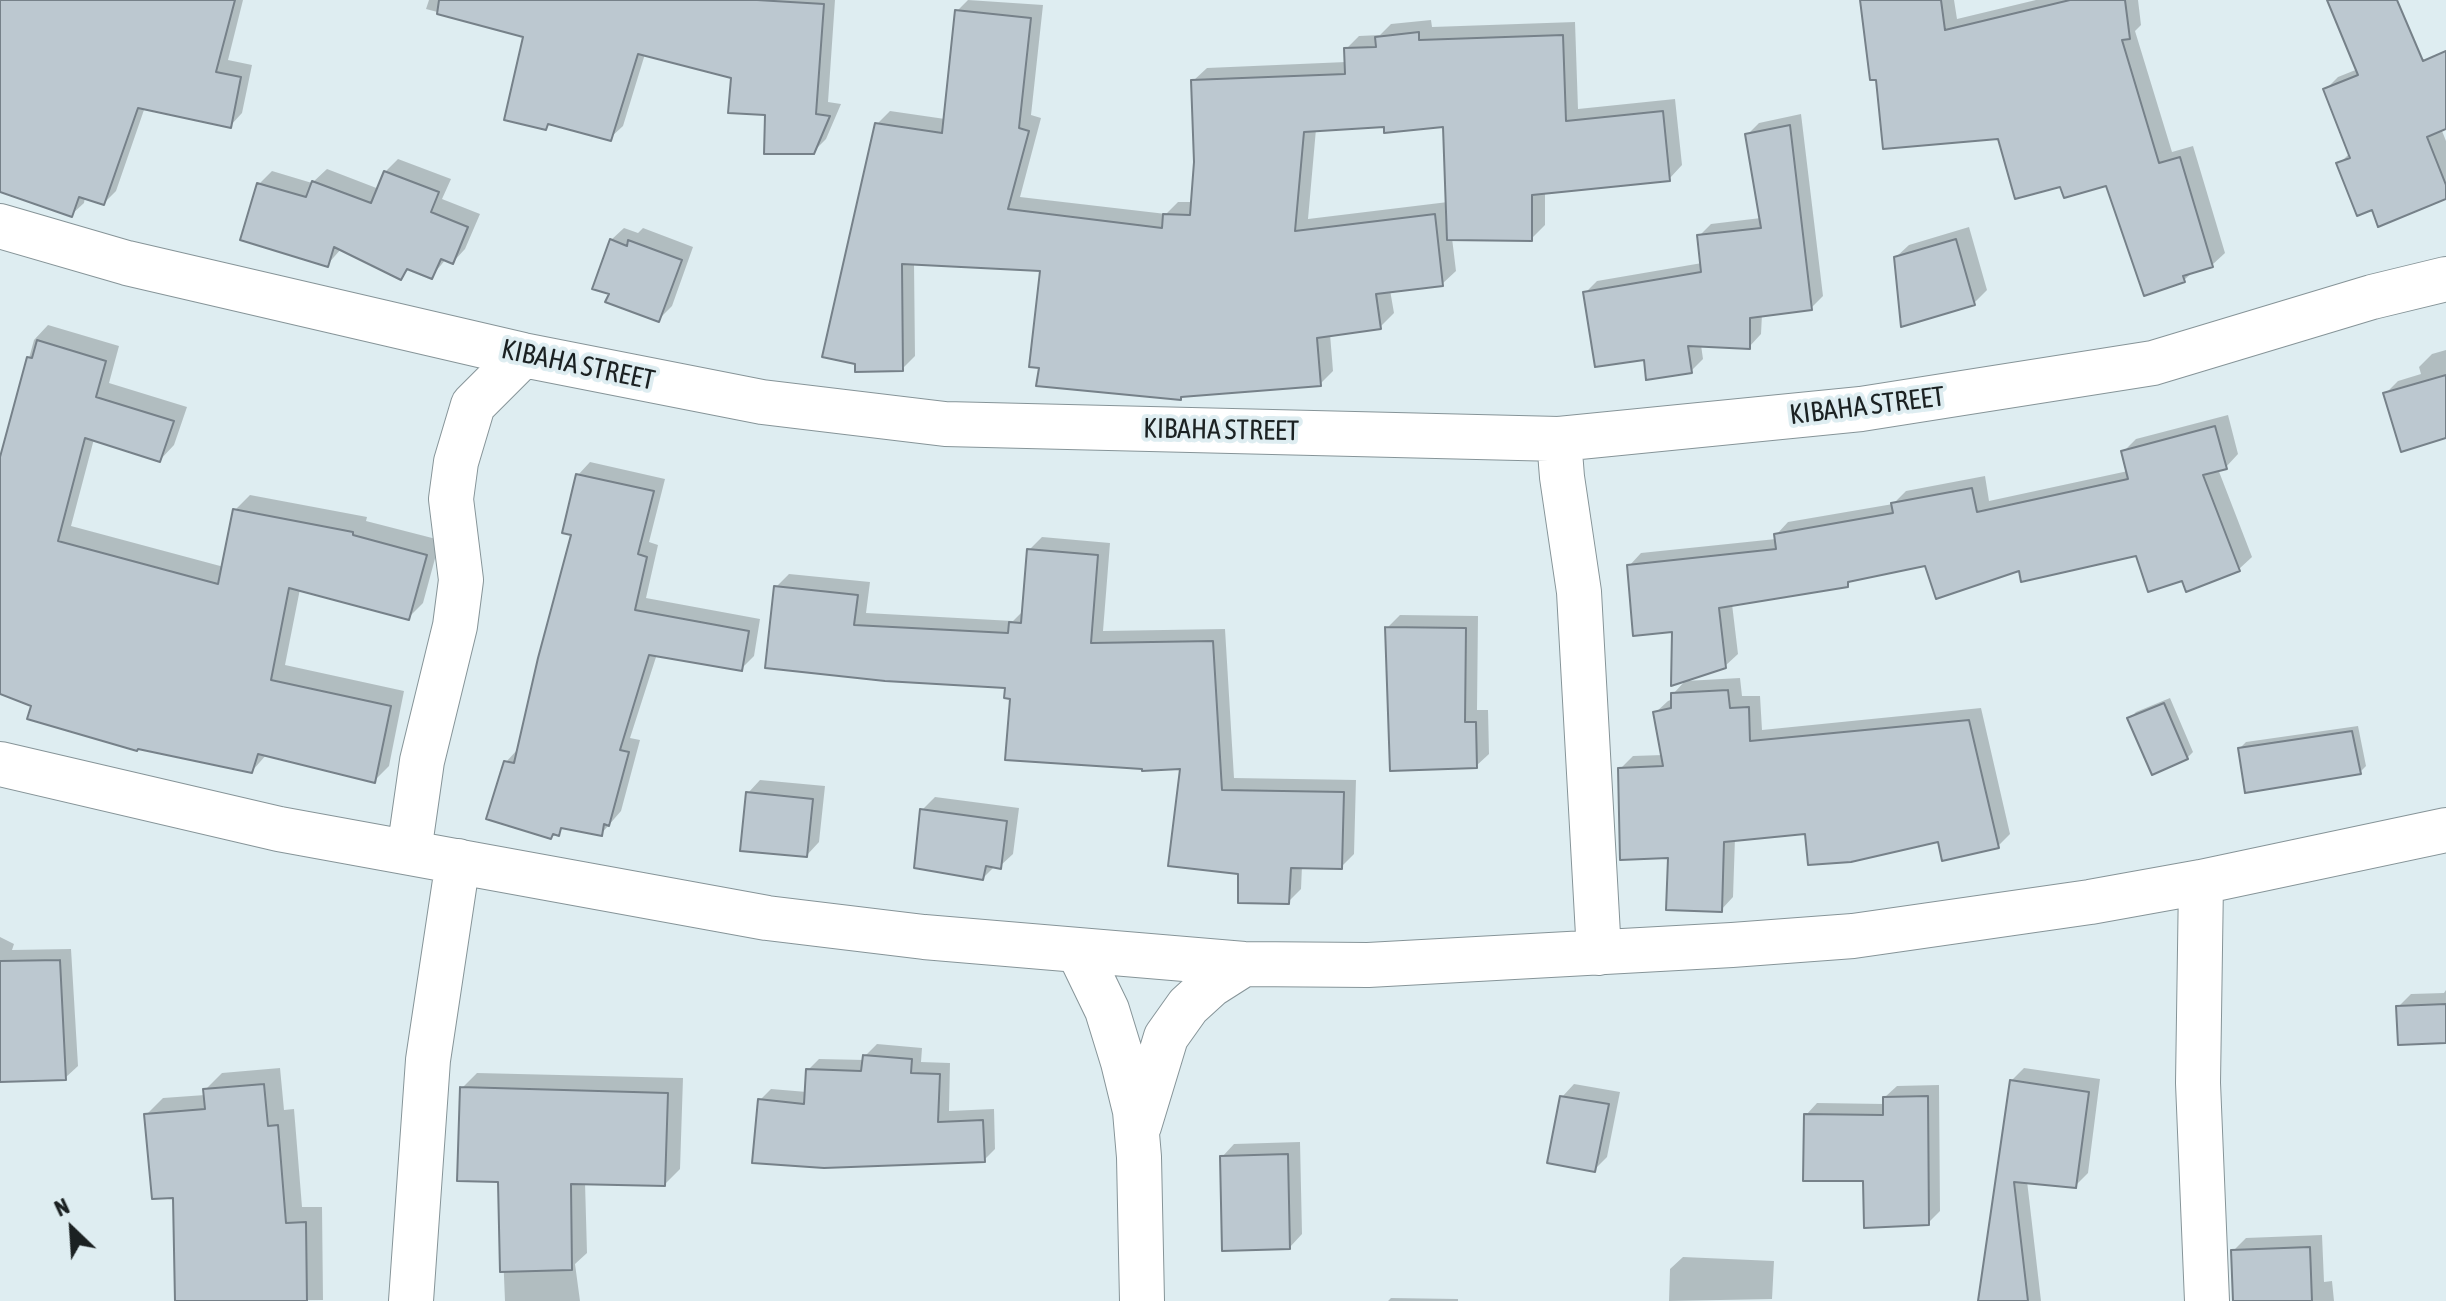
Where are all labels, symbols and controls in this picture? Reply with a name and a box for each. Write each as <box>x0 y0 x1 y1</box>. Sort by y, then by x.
street label: KIBAHA STREET <box>498 332 658 398</box>
street label: KIBAHA STREET <box>1788 380 1946 432</box>
street label: KIBAHA STREET <box>1143 412 1299 448</box>
north arrow <box>32 1189 112 1269</box>
text: N <box>50 1193 73 1222</box>

